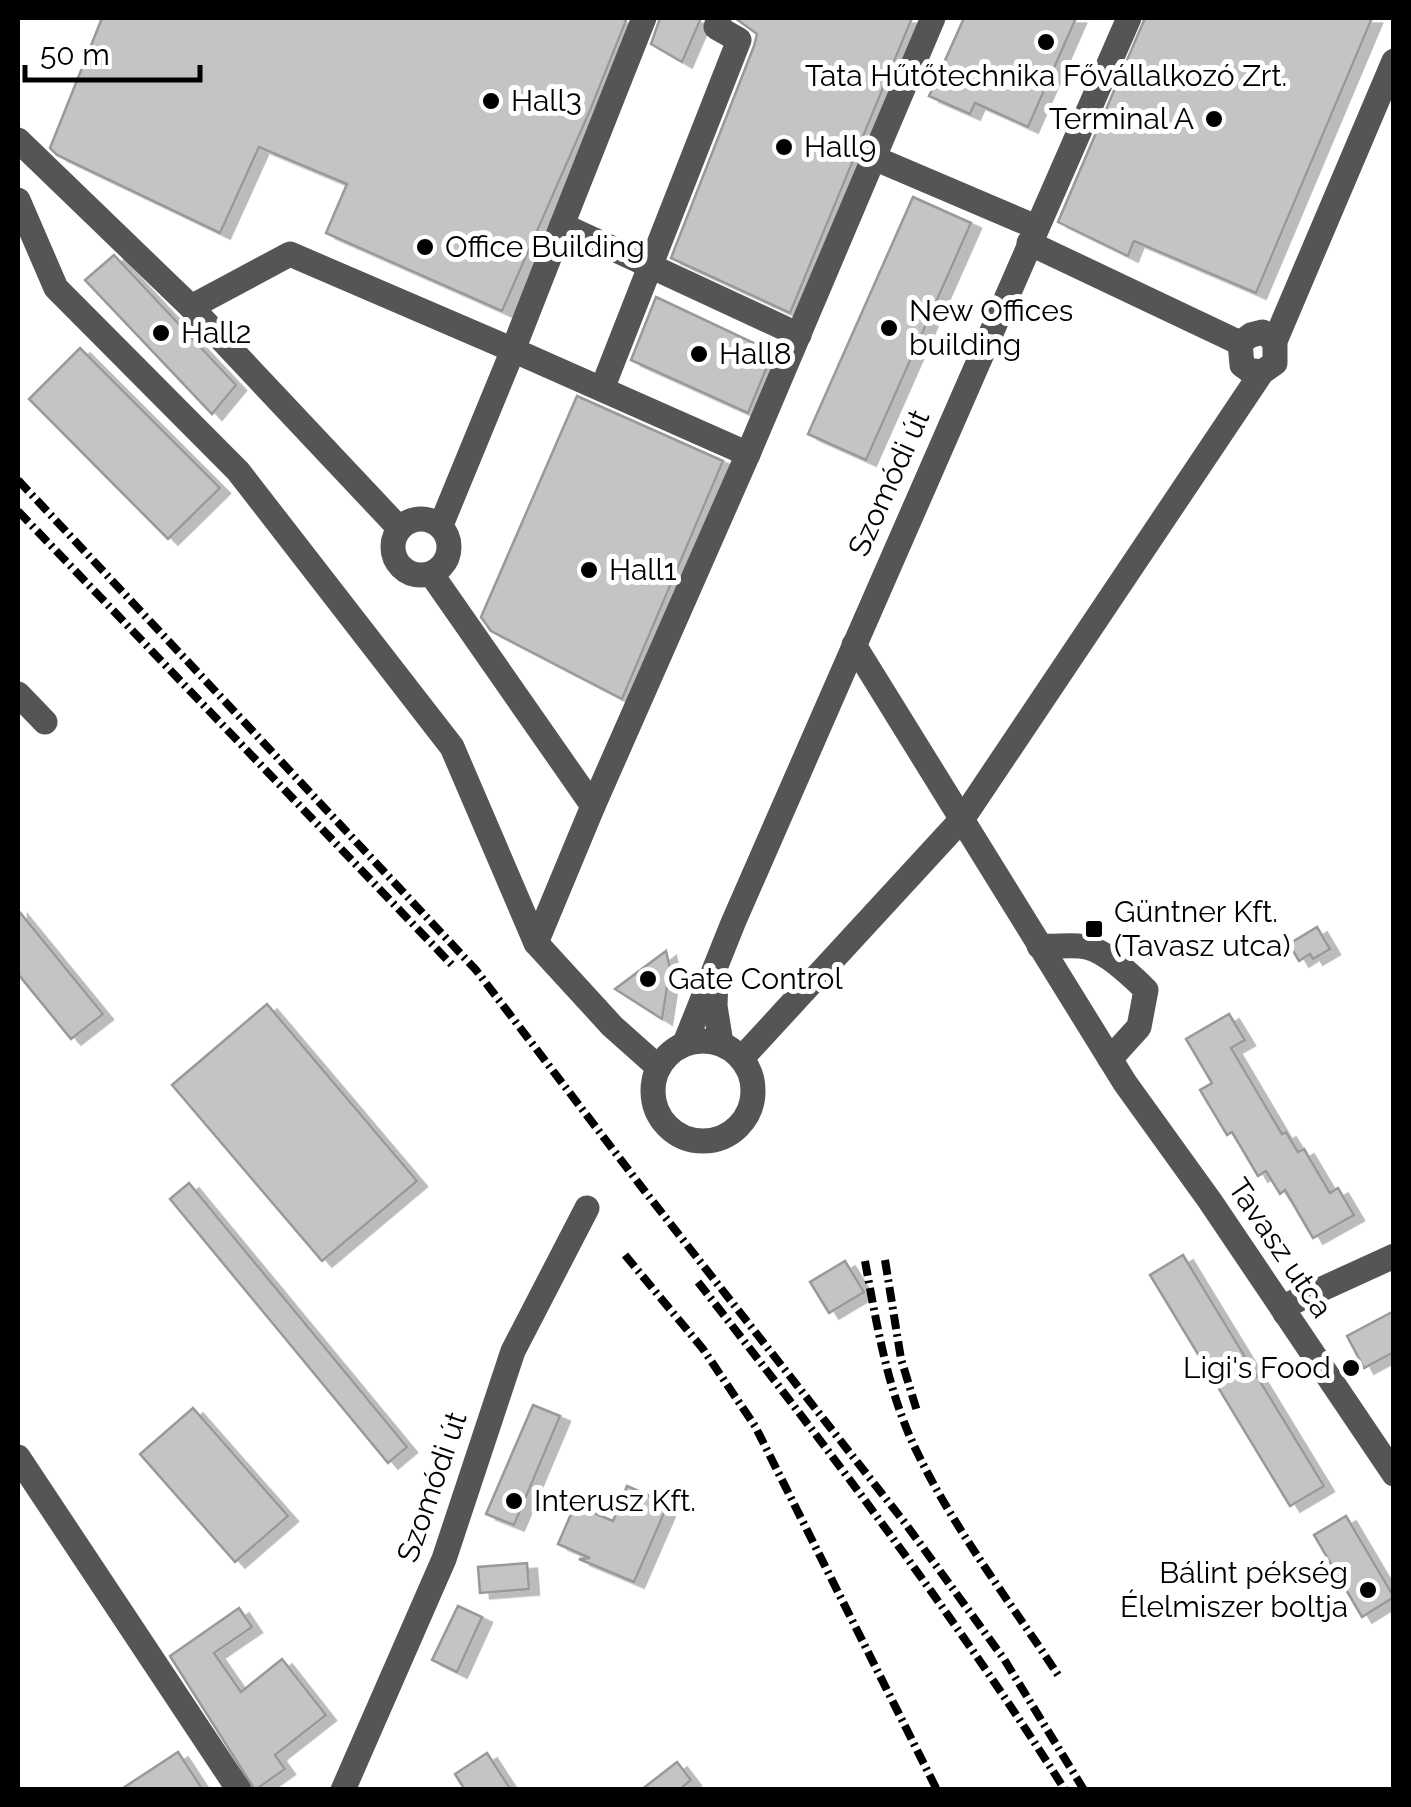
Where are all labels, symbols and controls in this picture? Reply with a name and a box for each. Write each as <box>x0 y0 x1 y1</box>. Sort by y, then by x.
scale bar <box>25 20 200 82</box>
marker: Tata Hűtőtechnika Fővállalkozó Zrt. <box>1035 31 1057 53</box>
text: 50 m <box>40 37 110 72</box>
place label: Tata Hűtőtechnika Fővállalkozó Zrt. <box>805 58 1287 93</box>
place label: Hall3 <box>511 83 582 118</box>
marker: Hall3 <box>480 90 502 112</box>
place label: Terminal A <box>1049 101 1194 136</box>
marker: Terminal A <box>1203 108 1225 130</box>
place label: Hall9 <box>804 129 876 164</box>
marker: Hall9 <box>773 136 795 158</box>
place label: Office Building <box>445 229 645 264</box>
marker: Office Building <box>414 236 436 258</box>
place label: New Offices building <box>909 293 1073 362</box>
place label: Hall2 <box>181 315 251 350</box>
marker: New Offices building <box>878 317 900 339</box>
marker: Hall2 <box>150 322 172 344</box>
place label: Hall8 <box>719 336 791 371</box>
marker: Hall8 <box>688 343 710 365</box>
street label: Szomódi út <box>841 404 936 561</box>
place label: Hall1 <box>609 552 677 587</box>
marker: Hall1 <box>578 559 600 581</box>
place label: Güntner Kft. (Tavasz utca) <box>1114 894 1290 963</box>
marker: Güntner Kft. (Tavasz utca) <box>1083 918 1105 940</box>
place label: Gate Control <box>668 961 843 996</box>
marker: Gate Control <box>637 968 659 990</box>
street label: Tavasz utca <box>1221 1171 1340 1324</box>
place label: Ligi's Food <box>1183 1350 1331 1385</box>
marker: Ligi's Food <box>1340 1357 1362 1379</box>
street label: Szomódi út <box>389 1407 474 1567</box>
place label: Interusz Kft. <box>534 1483 696 1518</box>
marker: Interusz Kft. <box>503 1490 525 1512</box>
place label: Bálint pékség Élelmiszer boltja <box>1120 1555 1348 1624</box>
marker: Bálint pékség Élelmiszer boltja <box>1357 1579 1379 1601</box>

